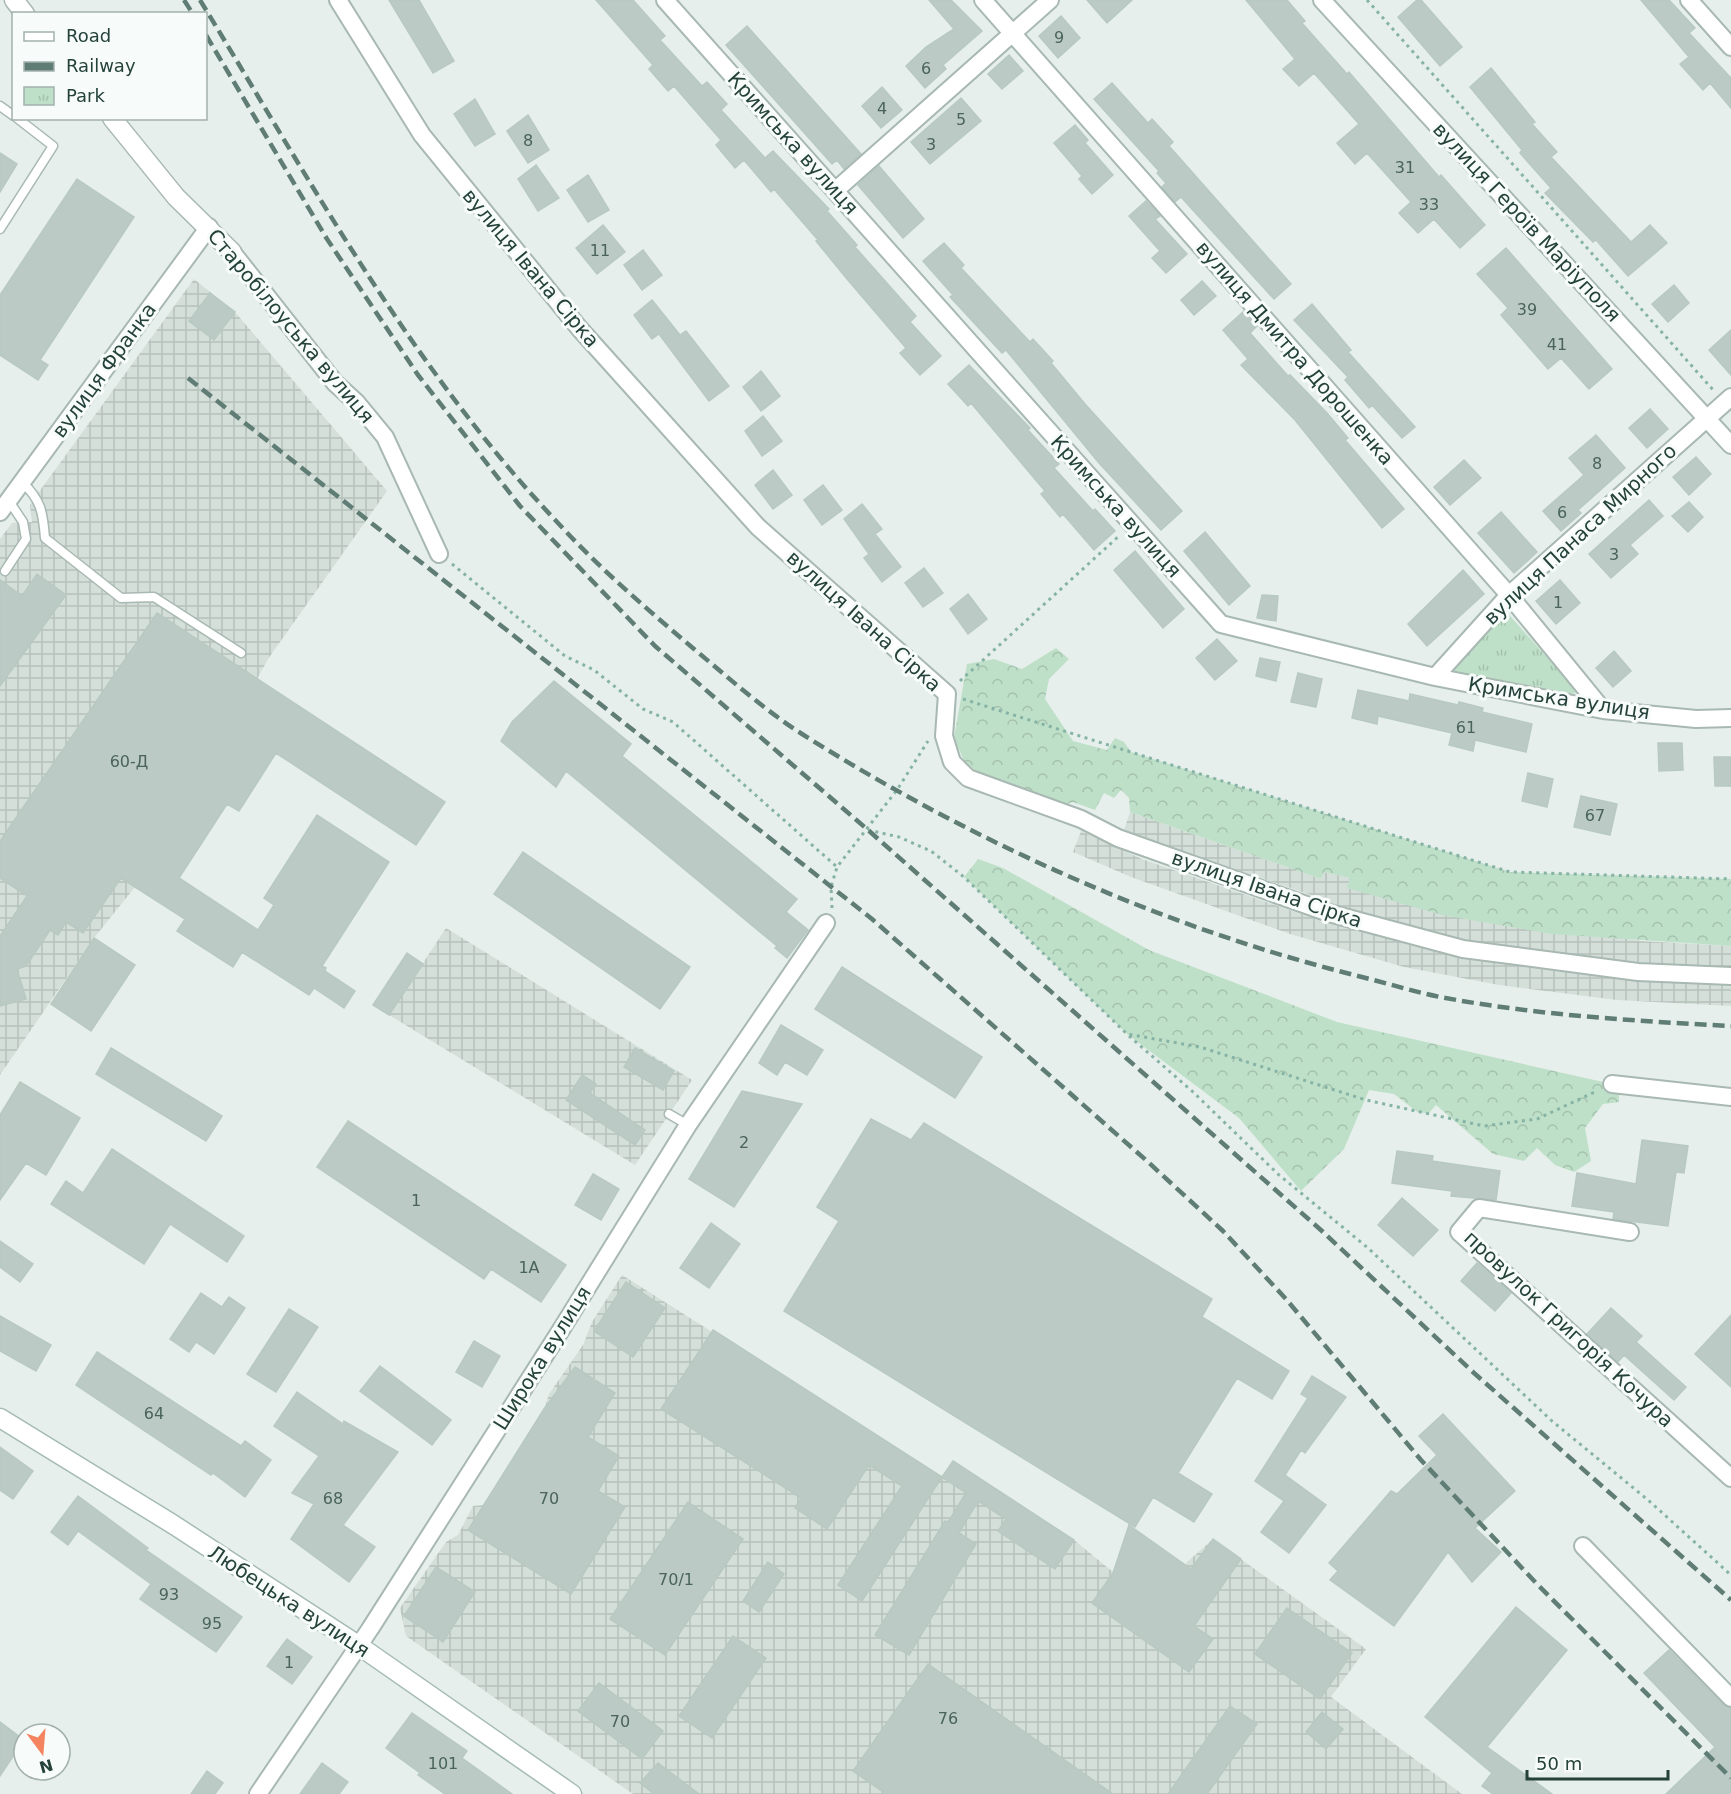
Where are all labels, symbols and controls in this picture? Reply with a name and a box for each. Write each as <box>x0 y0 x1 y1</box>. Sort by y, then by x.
legend <box>12 12 207 120</box>
text: Road <box>66 25 111 46</box>
house number: 9 <box>1054 28 1064 47</box>
text: Railway <box>66 55 136 76</box>
house number: 6 <box>921 59 931 78</box>
street label: Кримська вулиця <box>723 67 863 219</box>
text: Park <box>66 85 105 106</box>
house number: 4 <box>877 99 887 118</box>
house number: 5 <box>956 110 966 129</box>
street label: вулиця Героїв Маріуполя <box>1428 117 1626 327</box>
house number: 8 <box>523 131 533 150</box>
house number: 3 <box>926 135 936 154</box>
house number: 31 <box>1395 158 1415 177</box>
street label: вулиця Івана Сірка <box>458 184 604 352</box>
house number: 33 <box>1419 195 1439 214</box>
street label: Старобілоуська вулиця <box>203 224 379 428</box>
street label: вулиця Дмитра Дорошенка <box>1191 236 1399 470</box>
house number: 11 <box>590 241 610 260</box>
street label: вулиця Франка <box>47 298 161 442</box>
house number: 39 <box>1517 300 1537 319</box>
house number: 41 <box>1547 335 1567 354</box>
street label: Кримська вулиця <box>1046 430 1186 582</box>
street label: вулиця Панаса Мирного <box>1479 438 1681 630</box>
house number: 8 <box>1592 454 1602 473</box>
house number: 6 <box>1557 503 1567 522</box>
street label: вулиця Івана Сірка <box>782 545 946 697</box>
house number: 3 <box>1609 545 1619 564</box>
house number: 1 <box>1553 593 1563 612</box>
street label: Кримська вулиця <box>1466 672 1652 724</box>
house number: 61 <box>1456 718 1476 737</box>
house number: 60-Д <box>110 752 148 771</box>
house number: 67 <box>1585 806 1605 825</box>
street label: вулиця Івана Сірка <box>1169 845 1365 933</box>
house number: 2 <box>739 1133 749 1152</box>
house number: 1 <box>411 1191 421 1210</box>
street label: провулок Григорія Кочура <box>1459 1226 1679 1432</box>
house number: 1А <box>518 1258 540 1277</box>
street label: Широка вулиця <box>488 1282 596 1434</box>
house number: 64 <box>144 1404 164 1423</box>
house number: 68 <box>323 1489 343 1508</box>
house number: 70 <box>539 1489 559 1508</box>
street label: Любецька вулиця <box>204 1540 374 1662</box>
house number: 70/1 <box>658 1570 694 1589</box>
house number: 93 <box>159 1585 179 1604</box>
house number: 95 <box>202 1614 222 1633</box>
house number: 1 <box>284 1653 294 1672</box>
house number: 76 <box>938 1709 958 1728</box>
house number: 70 <box>610 1712 630 1731</box>
north arrow <box>12 1722 72 1782</box>
scale bar <box>1527 1743 1668 1781</box>
text: 50 m <box>1536 1753 1582 1774</box>
house number: 101 <box>428 1754 458 1773</box>
text: N <box>37 1755 55 1777</box>

